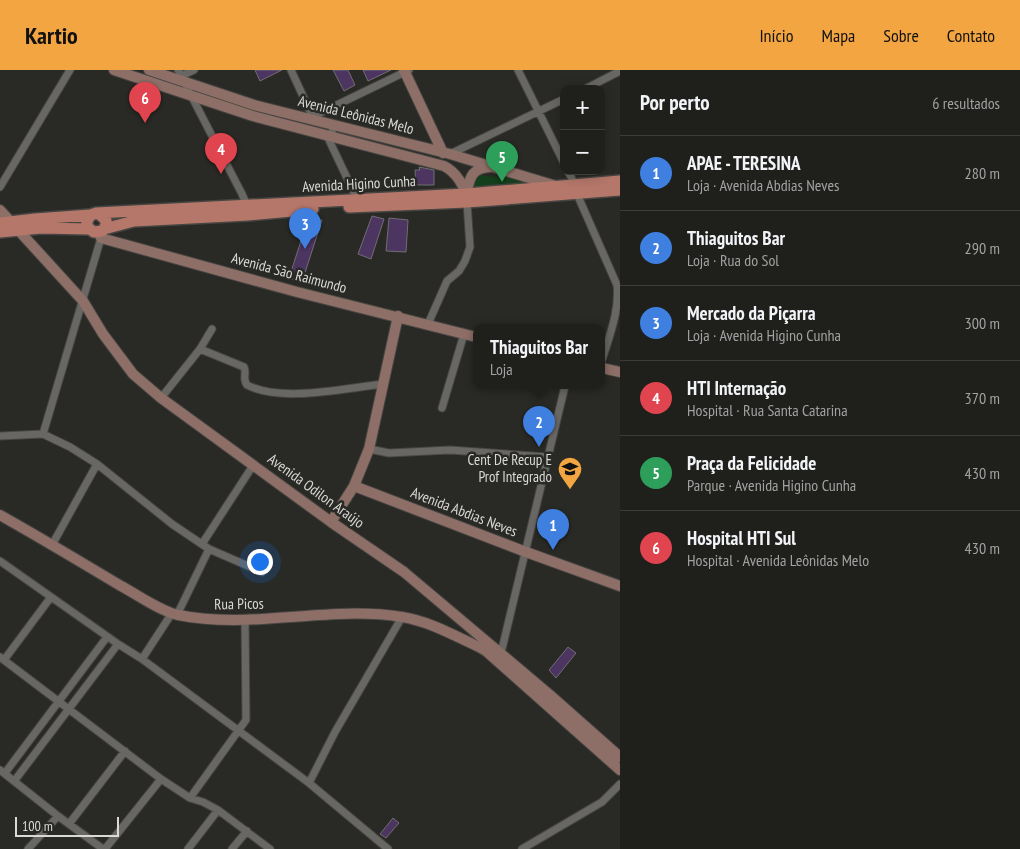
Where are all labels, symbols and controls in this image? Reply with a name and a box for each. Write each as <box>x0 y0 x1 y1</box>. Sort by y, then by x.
text: Kartio <box>25 20 78 51</box>
text: Início <box>759 24 793 47</box>
text: Mapa <box>821 24 855 47</box>
text: Sobre <box>883 24 919 47</box>
text: Contato <box>947 24 995 47</box>
pin: 6 <box>129 82 161 123</box>
map controls <box>560 85 605 175</box>
button: + <box>560 85 605 130</box>
text: Por perto <box>640 89 710 116</box>
street label: Avenida Leônidas Melo <box>296 91 416 138</box>
text: 6 resultados <box>932 93 1000 113</box>
button: − <box>560 130 605 175</box>
pin: 4 <box>205 133 237 174</box>
pin: 5 <box>486 141 518 182</box>
text: APAE - TERESINA <box>687 151 800 175</box>
text: 1 <box>652 163 660 183</box>
text: 280 m <box>965 163 1000 183</box>
street label: Avenida Higino Cunha <box>302 171 416 196</box>
text: Loja · Avenida Abdias Neves <box>687 175 839 195</box>
pin: 3 <box>289 208 321 249</box>
text: Thiaguitos Bar <box>687 226 785 250</box>
text: 2 <box>652 238 660 258</box>
text: 290 m <box>965 238 1000 258</box>
street label: Avenida São Raimundo <box>229 248 349 297</box>
text: Loja · Rua do Sol <box>687 250 779 270</box>
text: Mercado da Piçarra <box>687 301 816 325</box>
text: 3 <box>652 313 660 333</box>
text: 300 m <box>965 313 1000 333</box>
popup <box>473 324 605 389</box>
text: Loja · Avenida Higino Cunha <box>687 325 841 345</box>
text: Thiaguitos Bar <box>490 335 588 359</box>
text: Loja <box>490 359 513 379</box>
text: HTI Internação <box>687 376 786 400</box>
text: 4 <box>652 388 660 408</box>
text: 370 m <box>965 388 1000 408</box>
text: Hospital · Rua Santa Catarina <box>687 400 848 420</box>
pin: 2 <box>523 406 555 447</box>
street label: Avenida Odilon Araújo <box>264 449 368 532</box>
place label: Cent De Recup E Prof Integrado <box>468 450 552 486</box>
text: Praça da Felicidade <box>687 451 816 475</box>
school or university icon: Cent De Recup E Prof Integrado <box>557 456 583 490</box>
text: 5 <box>652 463 660 483</box>
text: 430 m <box>965 463 1000 483</box>
text: Parque · Avenida Higino Cunha <box>687 475 856 495</box>
street label: Avenida Abdias Neves <box>408 483 520 541</box>
pin: 1 <box>537 509 569 550</box>
text: Hospital HTI Sul <box>687 526 796 550</box>
text: 6 <box>652 538 660 558</box>
text: 430 m <box>965 538 1000 558</box>
your location <box>247 549 273 575</box>
text: Hospital · Avenida Leônidas Melo <box>687 550 869 570</box>
street label: Rua Picos <box>214 594 264 613</box>
scale bar <box>15 814 119 837</box>
text: 100 m <box>22 817 53 835</box>

